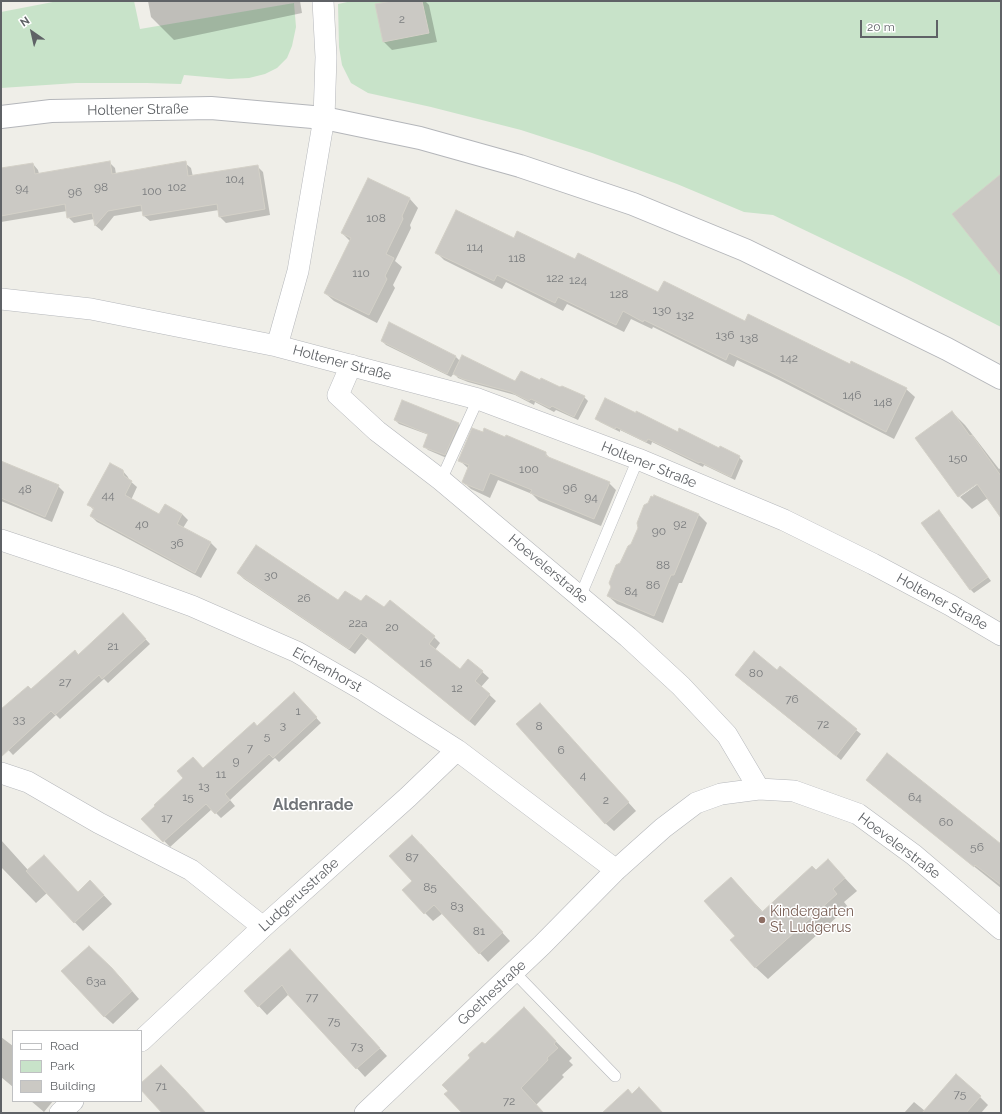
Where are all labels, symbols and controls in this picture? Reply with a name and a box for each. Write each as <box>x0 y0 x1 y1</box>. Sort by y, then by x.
north arrow <box>12 12 52 52</box>
house number: 2 <box>399 12 405 26</box>
scale bar <box>862 12 940 38</box>
text: N <box>18 14 32 29</box>
text: 20 m <box>867 20 895 34</box>
street label: Holtener Straße <box>87 101 189 119</box>
house number: 104 <box>225 172 245 186</box>
house number: 98 <box>94 180 108 194</box>
house number: 102 <box>168 180 186 194</box>
house number: 94 <box>15 181 29 195</box>
house number: 100 <box>142 184 162 198</box>
house number: 96 <box>68 185 82 199</box>
house number: 108 <box>366 211 386 225</box>
house number: 114 <box>467 240 483 254</box>
house number: 118 <box>508 251 526 265</box>
house number: 110 <box>352 266 370 280</box>
house number: 122 <box>546 271 564 285</box>
house number: 124 <box>569 273 587 287</box>
house number: 128 <box>610 287 628 301</box>
house number: 130 <box>653 303 671 317</box>
house number: 132 <box>676 308 694 322</box>
house number: 136 <box>716 328 734 342</box>
house number: 138 <box>740 331 758 345</box>
street label: Holtener Straße <box>291 342 393 384</box>
house number: 142 <box>780 351 798 365</box>
house number: 146 <box>843 388 861 402</box>
house number: 148 <box>874 395 892 409</box>
street label: Holtener Straße <box>599 438 699 492</box>
house number: 150 <box>948 451 968 465</box>
house number: 100 <box>519 462 539 476</box>
house number: 96 <box>563 481 577 495</box>
house number: 48 <box>18 482 32 496</box>
house number: 44 <box>101 488 115 502</box>
house number: 94 <box>584 490 598 504</box>
house number: 40 <box>135 517 149 531</box>
house number: 92 <box>673 517 687 531</box>
house number: 90 <box>652 524 666 538</box>
street label: Hoevelerstraße <box>505 531 591 607</box>
house number: 36 <box>170 536 184 550</box>
house number: 88 <box>656 558 670 572</box>
house number: 30 <box>264 568 278 582</box>
street label: Holtener Straße <box>894 570 990 634</box>
house number: 86 <box>646 578 660 592</box>
house number: 84 <box>624 584 638 598</box>
house number: 26 <box>297 591 311 605</box>
house number: 22a <box>348 616 368 630</box>
house number: 20 <box>385 620 399 634</box>
house number: 21 <box>107 639 119 653</box>
street label: Eichenhorst <box>289 644 365 696</box>
house number: 16 <box>420 656 432 670</box>
house number: 80 <box>749 666 763 680</box>
house number: 27 <box>59 675 71 689</box>
house number: 12 <box>451 681 463 695</box>
house number: 76 <box>785 692 799 706</box>
house number: 1 <box>295 704 301 718</box>
house number: 33 <box>13 712 25 726</box>
house number: 72 <box>817 717 829 731</box>
house number: 3 <box>280 718 286 732</box>
house number: 8 <box>535 719 543 733</box>
house number: 5 <box>264 729 270 743</box>
house number: 7 <box>247 741 253 755</box>
house number: 6 <box>557 743 565 757</box>
house number: 9 <box>232 754 240 768</box>
house number: 11 <box>216 767 226 781</box>
house number: 4 <box>580 768 586 782</box>
house number: 13 <box>198 779 210 793</box>
house number: 15 <box>182 790 194 804</box>
house number: 64 <box>908 790 922 804</box>
house number: 2 <box>603 793 609 807</box>
district label: Aldenrade <box>273 795 353 815</box>
street label: Hoevelerstraße <box>854 810 944 882</box>
house number: 17 <box>161 811 173 825</box>
house number: 60 <box>939 815 953 829</box>
house number: 56 <box>970 840 984 854</box>
house number: 87 <box>405 850 419 864</box>
street label: Ludgerusstraße <box>256 855 342 935</box>
house number: 85 <box>423 880 437 894</box>
house number: 83 <box>450 899 464 913</box>
place label: Kindergarten St. Ludgerus <box>770 904 854 936</box>
marker: Kindergarten St. Ludgerus <box>757 915 767 925</box>
house number: 81 <box>473 924 485 938</box>
street label: Goethestraße <box>454 957 530 1029</box>
house number: 63a <box>86 974 106 988</box>
house number: 77 <box>306 990 318 1004</box>
house number: 75 <box>328 1014 340 1028</box>
legend <box>12 1030 142 1102</box>
text: Road <box>50 1039 79 1053</box>
house number: 73 <box>351 1039 363 1053</box>
text: Park <box>50 1059 75 1073</box>
text: Building <box>50 1079 96 1093</box>
house number: 71 <box>155 1079 167 1093</box>
house number: 75 <box>954 1087 966 1101</box>
house number: 72 <box>503 1094 515 1108</box>

